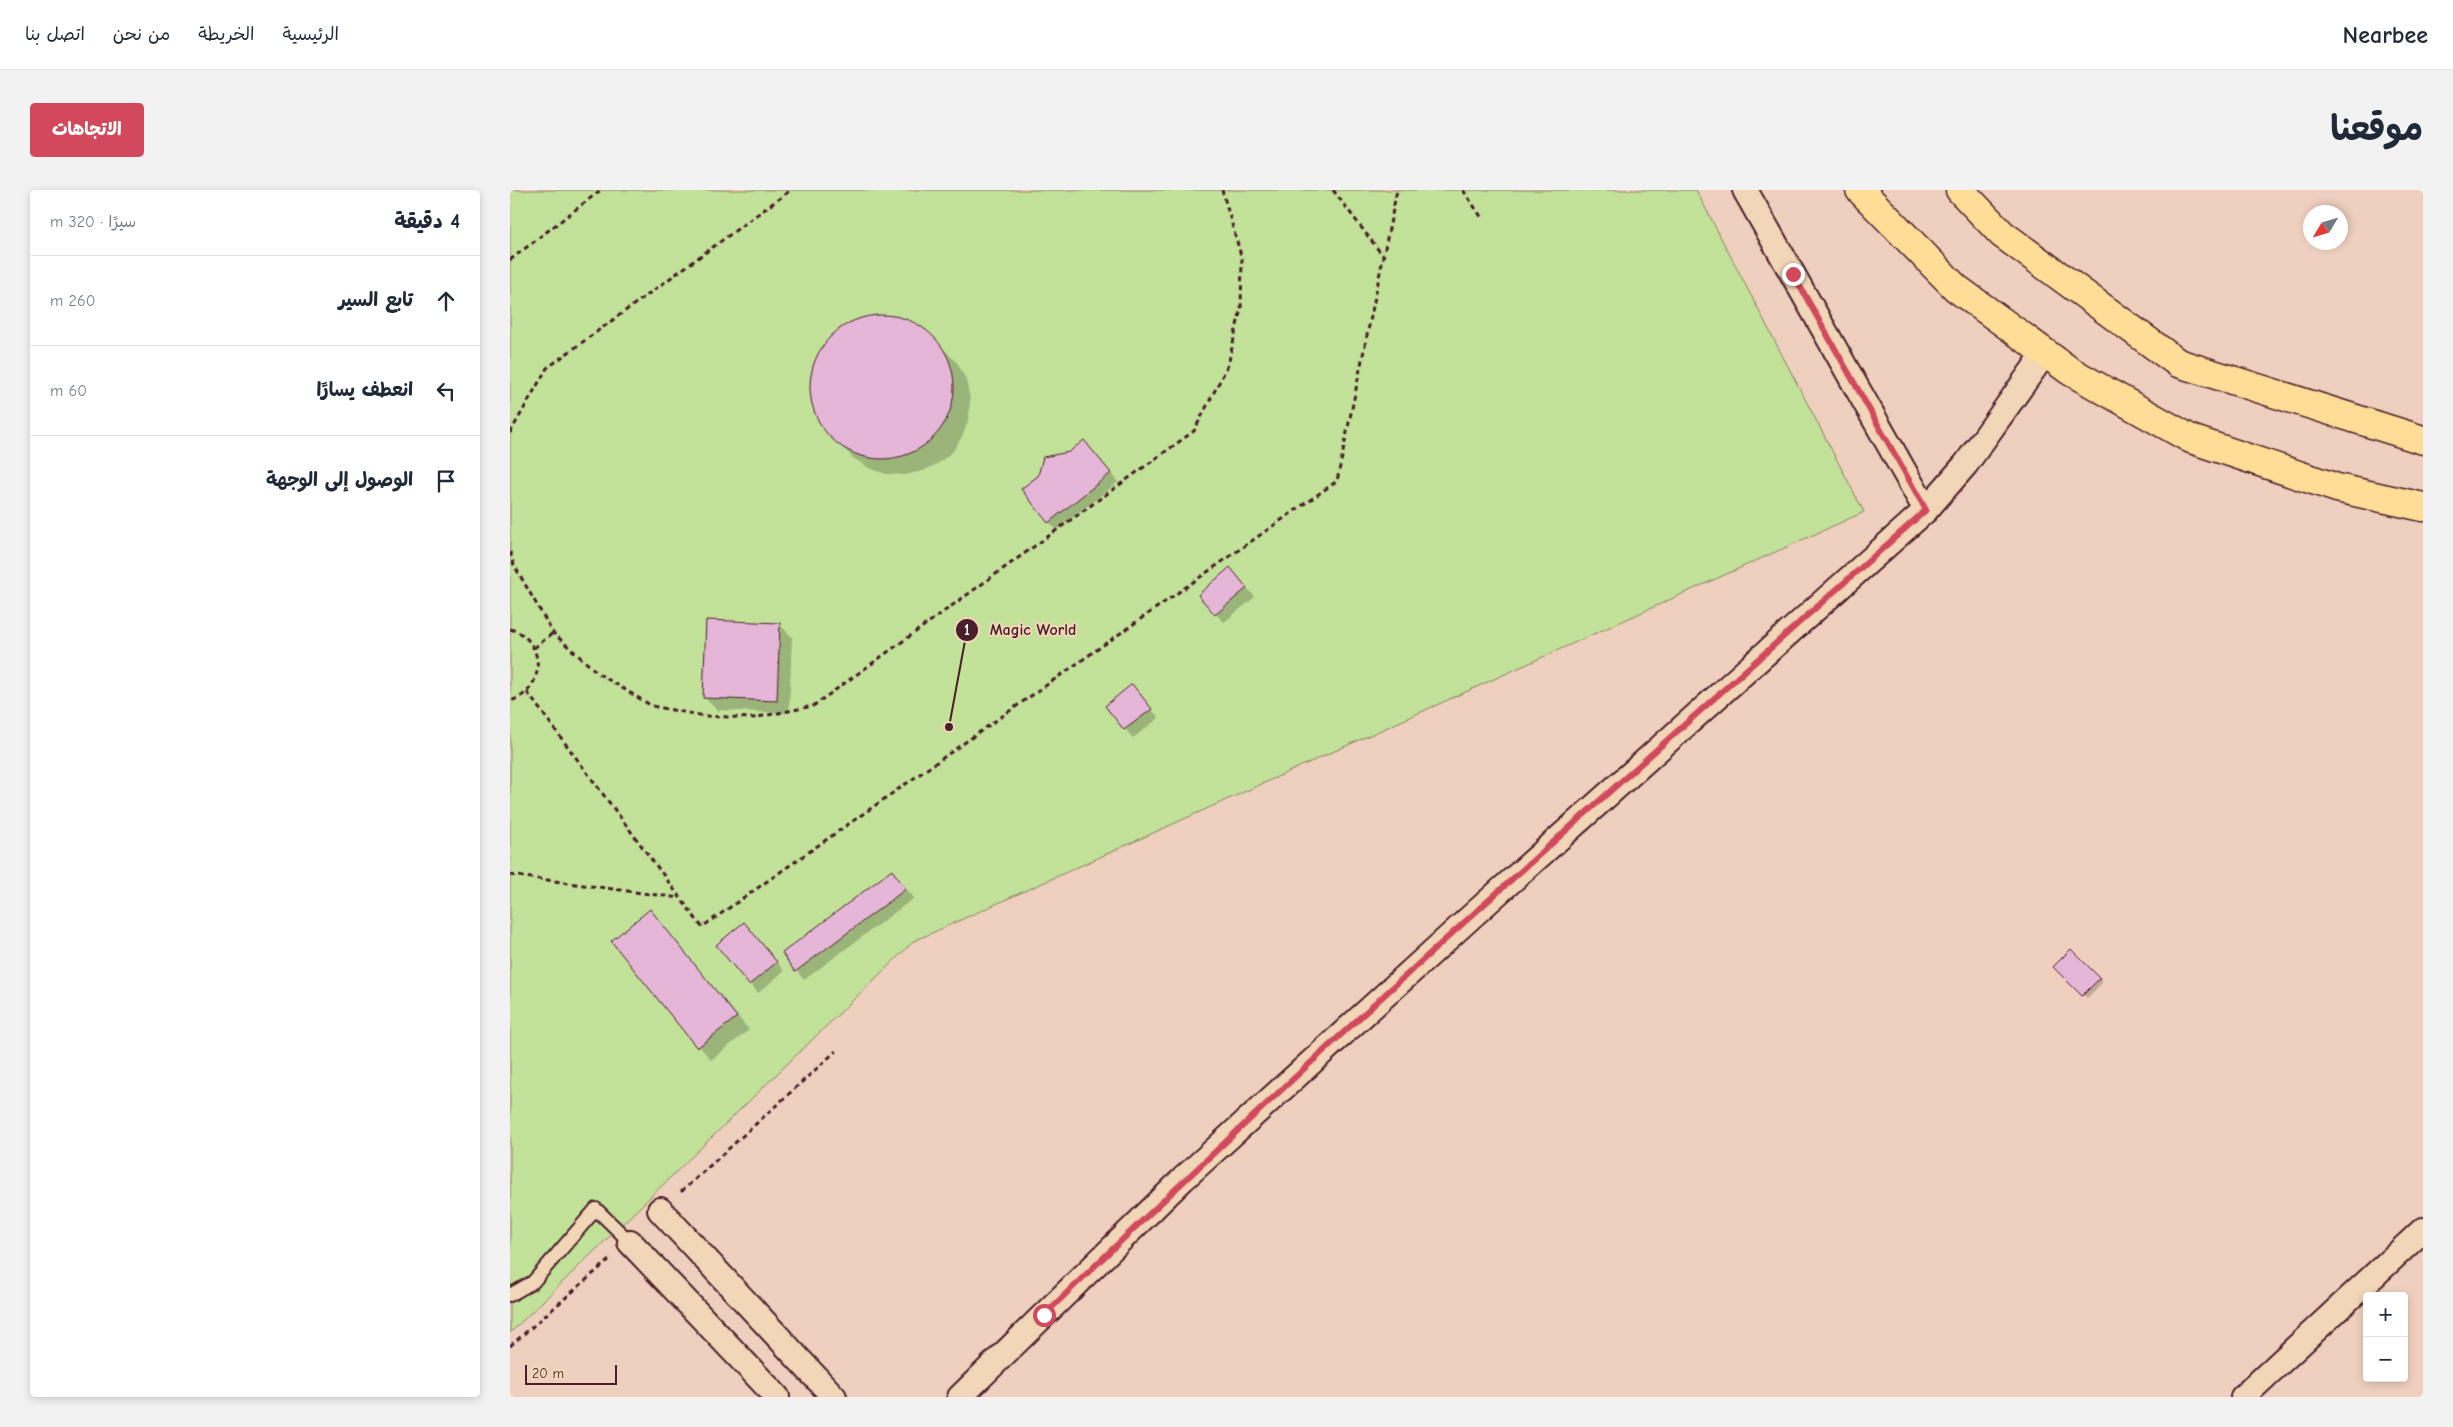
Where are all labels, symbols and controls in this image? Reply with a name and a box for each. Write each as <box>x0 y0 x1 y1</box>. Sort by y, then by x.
text: Nearbee <box>2343 21 2428 49</box>
text: اتصل بنا <box>25 24 85 45</box>
text: من نحن <box>113 24 170 45</box>
text: الخريطة <box>198 24 254 45</box>
text: الرئيسية <box>282 24 339 45</box>
button: الاتجاهات <box>30 103 144 157</box>
text: موقعنا <box>2330 108 2423 149</box>
north arrow <box>2303 205 2348 250</box>
text: 4 دقيقة <box>394 209 460 233</box>
text: سيرًا · 320 m <box>50 213 136 231</box>
route end <box>1782 263 1805 286</box>
icon: ahead <box>432 287 460 315</box>
text: تابع السير <box>339 289 413 311</box>
text: 260 m <box>50 292 95 310</box>
icon: left <box>432 377 460 405</box>
text: انعطف يسارًا <box>316 379 413 401</box>
text: 60 m <box>50 382 87 400</box>
icon: arrive <box>432 467 460 495</box>
text: الوصول إلى الوجهة <box>266 469 413 491</box>
callout: Magic World <box>954 614 1086 645</box>
text: 1 <box>964 621 970 639</box>
text: Magic World <box>990 621 1076 639</box>
map controls <box>2363 1292 2408 1382</box>
button: + <box>2363 1292 2408 1337</box>
route start <box>1033 1304 1056 1327</box>
button: − <box>2363 1337 2408 1382</box>
scale bar <box>525 1362 618 1385</box>
text: 20 m <box>532 1365 564 1382</box>

